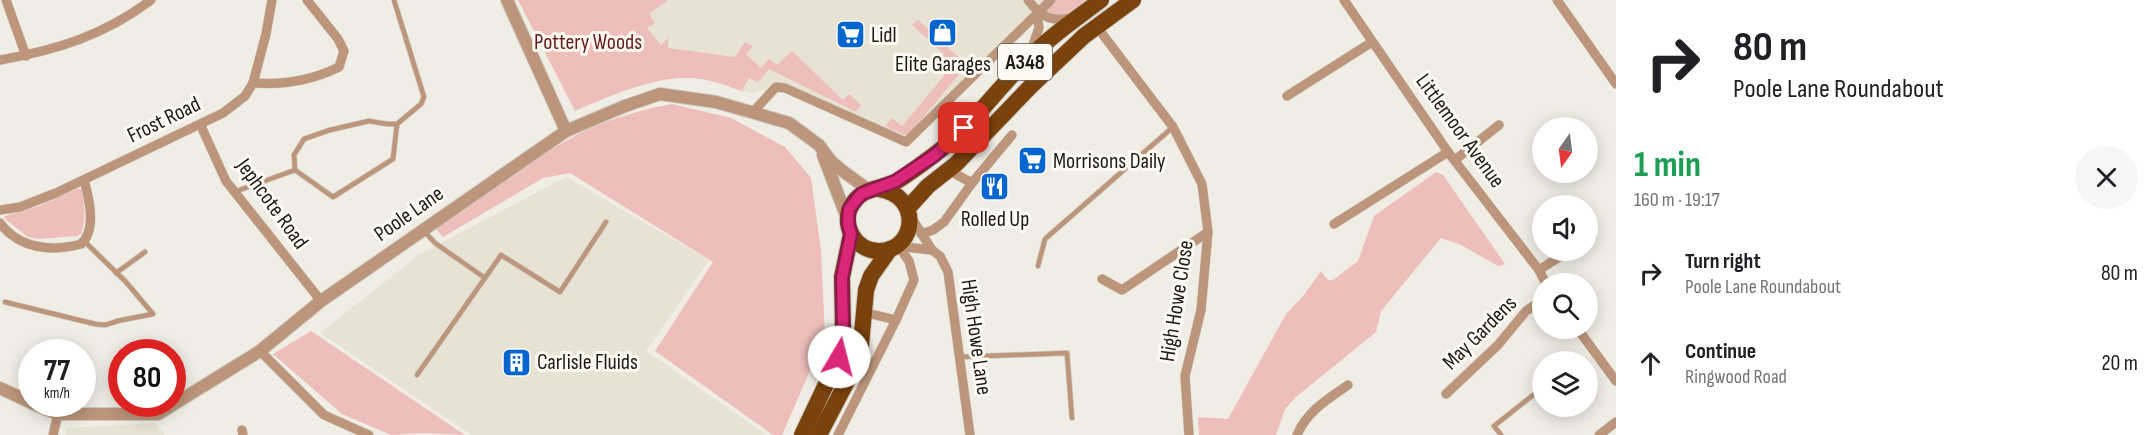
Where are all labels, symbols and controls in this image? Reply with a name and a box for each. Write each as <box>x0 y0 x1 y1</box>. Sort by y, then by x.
shop icon: Elite Garages <box>927 16 959 48</box>
supermarket icon: Lidl <box>834 19 866 51</box>
place label: Lidl <box>871 22 897 49</box>
text: 80 m <box>1733 22 1807 73</box>
icon: right <box>1634 24 1712 102</box>
park label: Pottery Woods <box>534 29 642 56</box>
road number: A348 <box>998 44 1052 80</box>
place label: Elite Garages <box>895 51 991 78</box>
street label: Littlemoor Avenue <box>1410 69 1510 193</box>
text: Poole Lane Roundabout <box>1733 73 1944 105</box>
street label: Frost Road <box>123 91 205 149</box>
pin <box>938 102 989 153</box>
icon: arrive <box>947 111 980 144</box>
north arrow <box>1532 117 1598 183</box>
map controls <box>1532 117 1598 417</box>
text: 1 min <box>1634 144 1701 187</box>
supermarket icon: Morrisons Daily <box>1016 145 1048 177</box>
button: close <box>2075 146 2138 209</box>
place label: Morrisons Daily <box>1053 148 1166 175</box>
street label: Jephcote Road <box>230 153 314 255</box>
restaurant icon: Rolled Up <box>979 171 1011 203</box>
street label: Poole Lane <box>369 180 449 248</box>
text: 160 m · 19:17 <box>1634 188 1720 212</box>
button: sound <box>1532 195 1598 261</box>
place label: Rolled Up <box>961 206 1029 233</box>
street label: High Howe Close <box>1154 238 1200 364</box>
text: Turn right <box>1685 248 1761 275</box>
icon: right <box>1634 257 1667 290</box>
text: 80 m <box>2101 260 2138 287</box>
button: search <box>1532 273 1598 339</box>
text: Poole Lane Roundabout <box>1685 275 1841 299</box>
street label: High Howe Lane <box>955 277 997 397</box>
street label: May Gardens <box>1437 290 1523 376</box>
position arrow <box>807 325 871 389</box>
text: Continue <box>1685 338 1756 365</box>
speed limit sign: 80 <box>108 339 186 417</box>
building icon: Carlisle Fluids <box>500 346 532 378</box>
icon: ahead <box>1634 347 1667 380</box>
place label: Carlisle Fluids <box>537 349 638 376</box>
text: 20 m <box>2102 350 2138 377</box>
button: layers <box>1532 351 1598 417</box>
text: 77 <box>44 353 70 389</box>
text: Ringwood Road <box>1685 365 1787 389</box>
text: km/h <box>44 384 70 403</box>

